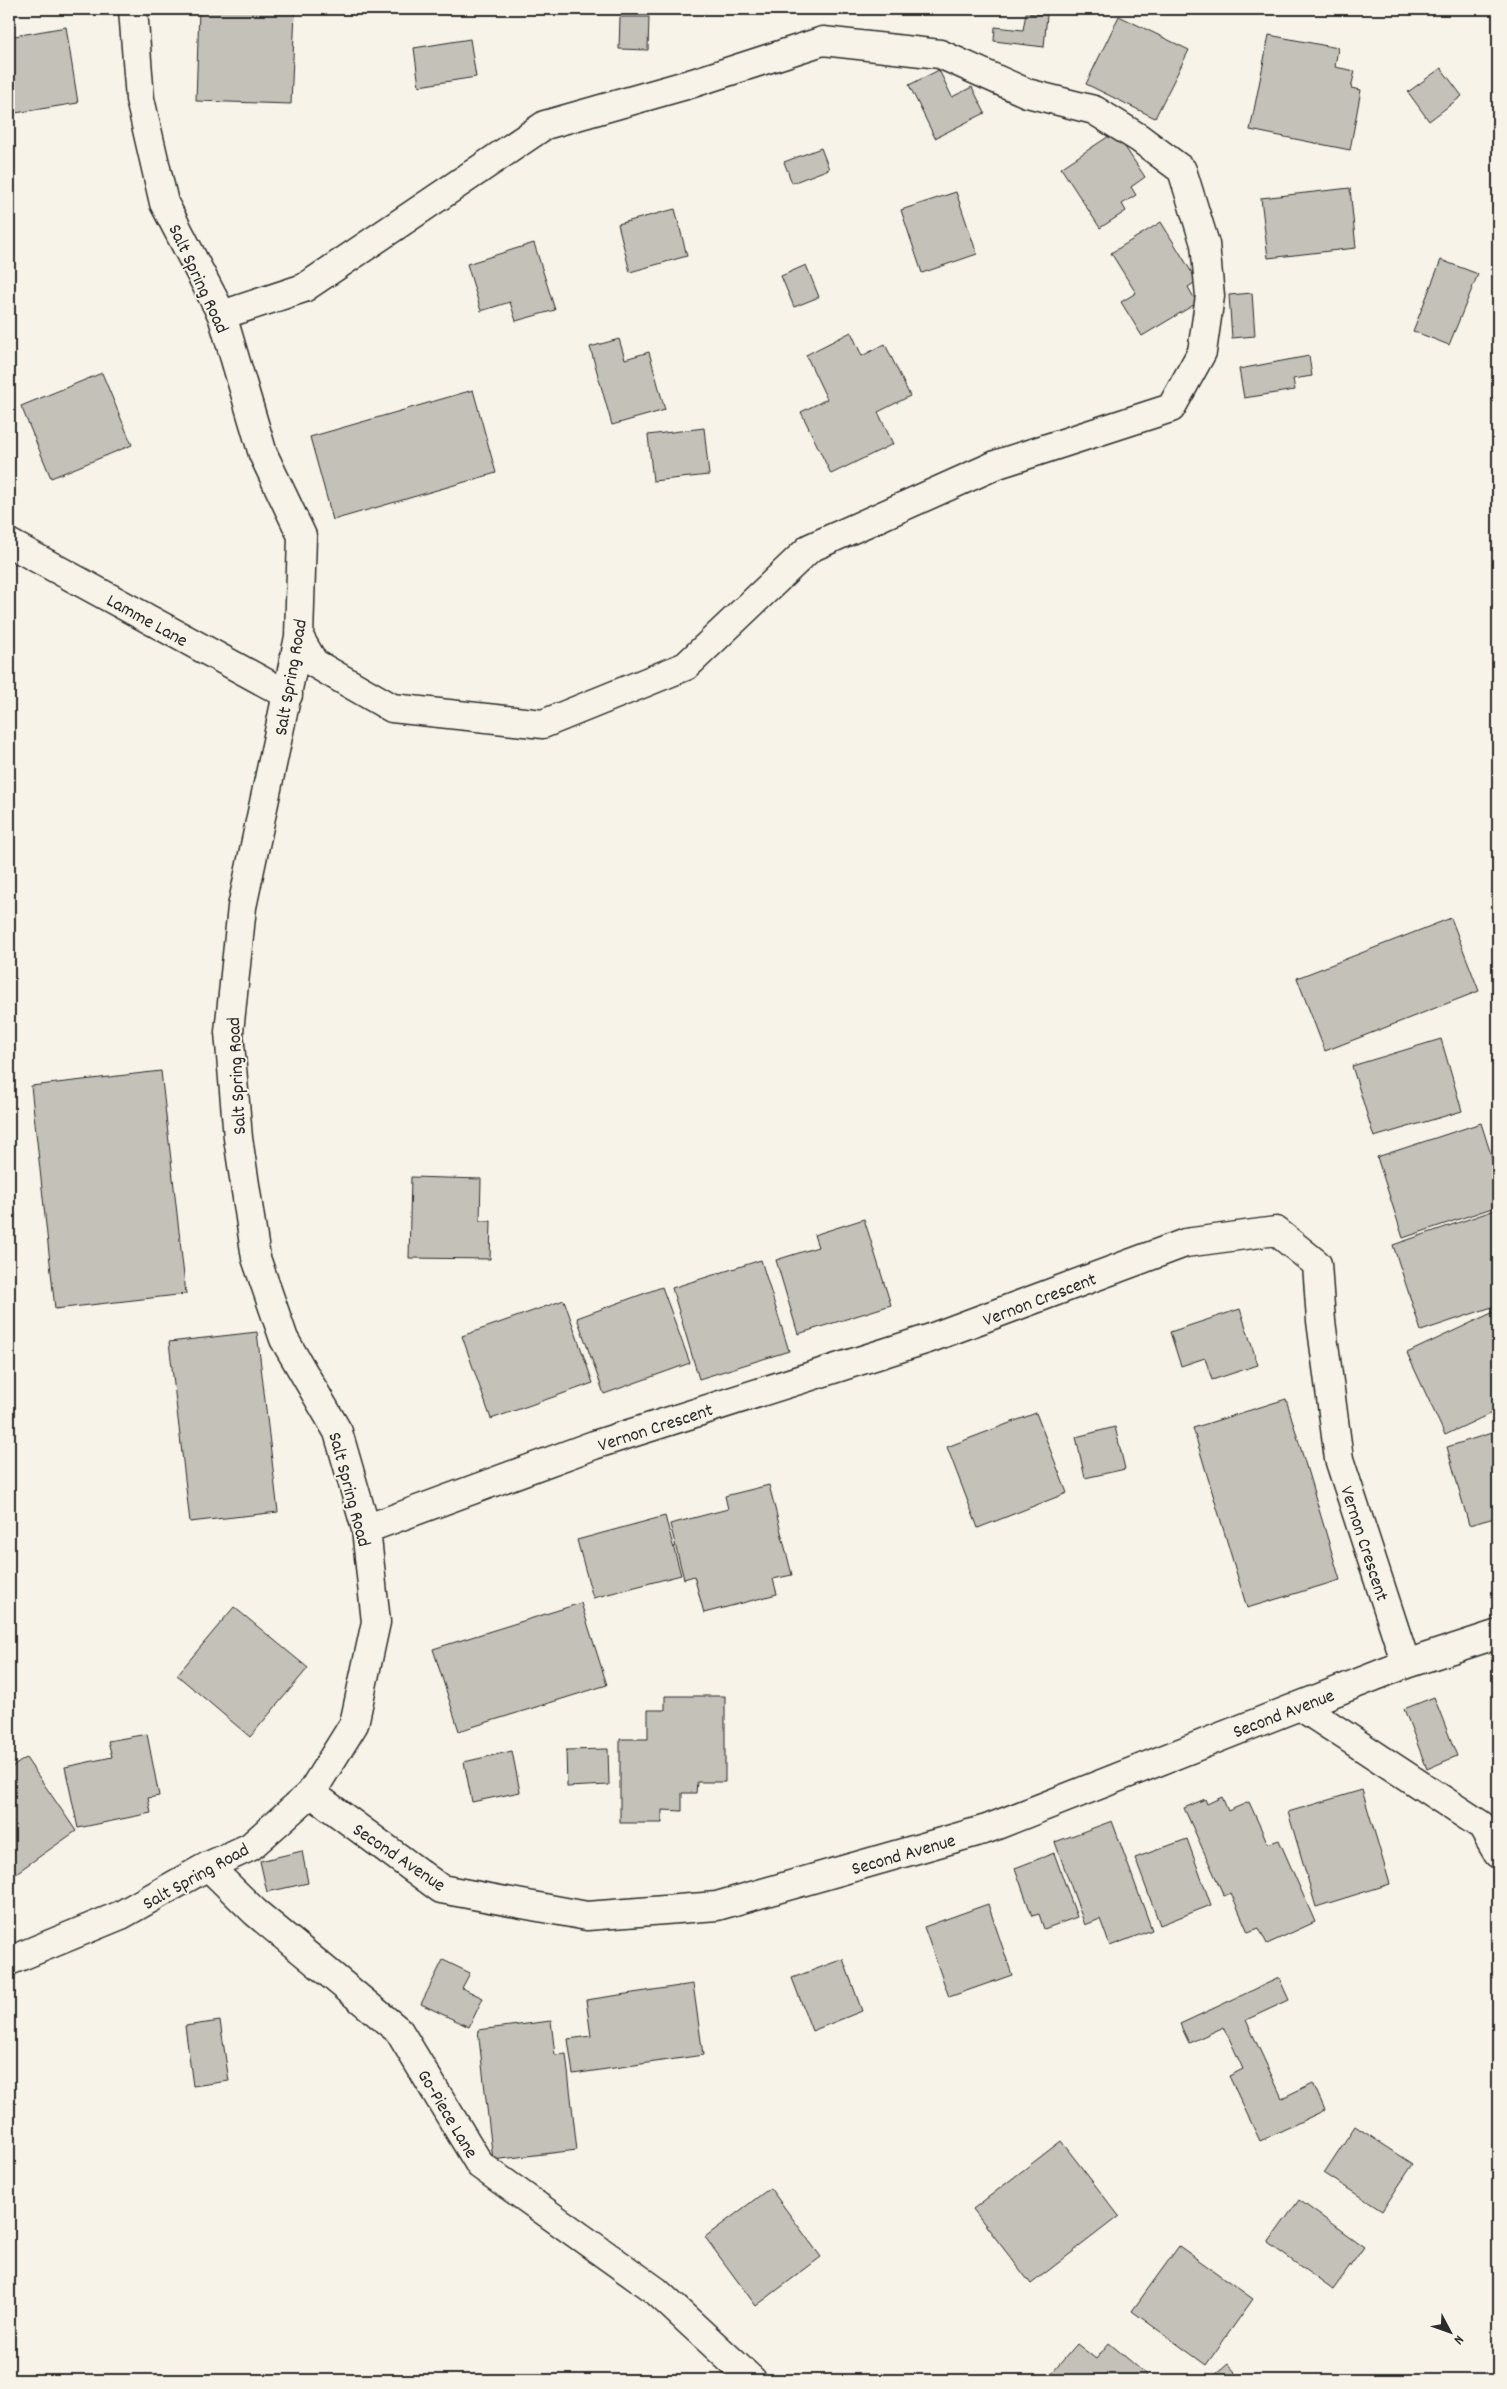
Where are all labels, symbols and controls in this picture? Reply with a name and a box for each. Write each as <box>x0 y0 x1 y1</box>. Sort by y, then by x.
street label: Salt Spring Road <box>160 220 234 339</box>
street label: Lamme Lane <box>101 589 192 656</box>
street label: Salt Spring Road <box>269 617 316 738</box>
street label: Salt Spring Road <box>222 1016 255 1135</box>
street label: Vernon Crescent <box>980 1267 1101 1335</box>
street label: Vernon Crescent <box>595 1398 717 1461</box>
street label: Salt Spring Road <box>319 1430 376 1550</box>
street label: Vernon Crescent <box>1331 1483 1394 1605</box>
street label: Second Avenue <box>1230 1684 1339 1747</box>
street label: Second Avenue <box>346 1818 450 1900</box>
street label: Second Avenue <box>849 1829 959 1884</box>
street label: Salt Spring Road <box>139 1838 255 1918</box>
street label: Go-Piece Lane <box>409 2065 483 2164</box>
north arrow <box>1424 2306 1474 2356</box>
text: N <box>1448 2330 1468 2348</box>

